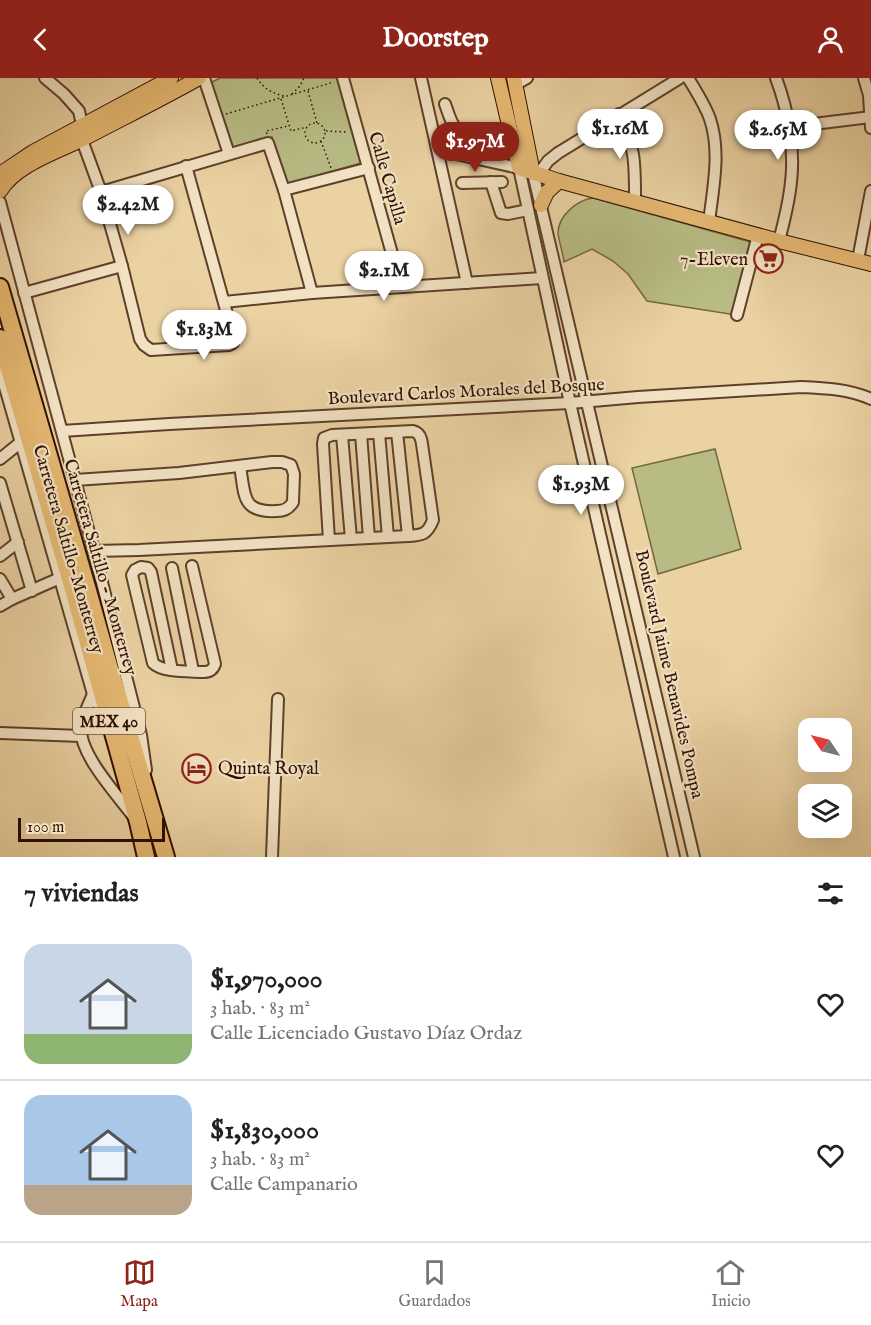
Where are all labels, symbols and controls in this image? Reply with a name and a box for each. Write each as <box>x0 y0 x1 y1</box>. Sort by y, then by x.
text: Doorstep <box>382 22 489 56</box>
icon: back <box>24 23 57 56</box>
icon: person <box>814 23 847 56</box>
pin: $1.16M <box>571 109 669 160</box>
pin: $2.65M <box>729 110 827 161</box>
text: $1.16M <box>591 116 649 141</box>
text: $2.65M <box>748 117 808 142</box>
pin: $1.97M <box>426 122 524 173</box>
street label: Calle Capilla <box>362 129 411 228</box>
text: $1.97M <box>445 129 505 154</box>
pin: $2.42M <box>79 185 177 236</box>
text: $2.42M <box>97 192 159 217</box>
supermarket icon: 7-Eleven <box>753 243 785 275</box>
place label: 7-Eleven <box>680 249 748 272</box>
pin: $2.1M <box>342 251 426 302</box>
text: $2.1M <box>358 258 410 283</box>
pin: $1.83M <box>155 310 253 361</box>
text: $1.83M <box>176 317 232 342</box>
street label: Boulevard Carlos Morales del Bosque <box>327 374 605 411</box>
street label: Carretera Saltillo-Monterrey <box>27 442 108 657</box>
street label: Carretera Saltillo - Monterrey <box>58 456 142 678</box>
pin: $1.93M <box>532 465 630 516</box>
text: $1.93M <box>552 472 610 497</box>
street label: Boulevard Jaime Benavides Pompa <box>629 548 708 801</box>
road number: MEX 40 <box>73 708 145 734</box>
north arrow <box>798 718 852 772</box>
map controls <box>798 718 852 838</box>
hotel icon: Quinta Royal <box>181 752 213 784</box>
place label: Quinta Royal <box>218 758 319 781</box>
button: layers <box>798 784 852 838</box>
scale bar <box>18 815 165 842</box>
text: 100 m <box>27 818 64 838</box>
text: 7 viviendas <box>24 877 139 910</box>
icon: filters <box>814 877 847 910</box>
text: $1,970,000 <box>210 963 323 996</box>
icon: home <box>72 968 144 1040</box>
icon: heart <box>814 988 847 1021</box>
text: 3 hab. · 83 m² <box>210 996 310 1021</box>
text: Calle Licenciado Gustavo Díaz Ordaz <box>210 1021 522 1046</box>
text: $1,830,000 <box>210 1114 319 1147</box>
icon: home <box>72 1119 144 1191</box>
icon: heart <box>814 1139 847 1172</box>
text: 3 hab. · 83 m² <box>210 1147 310 1172</box>
text: Calle Campanario <box>210 1172 358 1197</box>
tab: Mapa <box>120 1256 158 1312</box>
tab: Guardados <box>399 1256 471 1312</box>
tab: Inicio <box>711 1256 751 1312</box>

